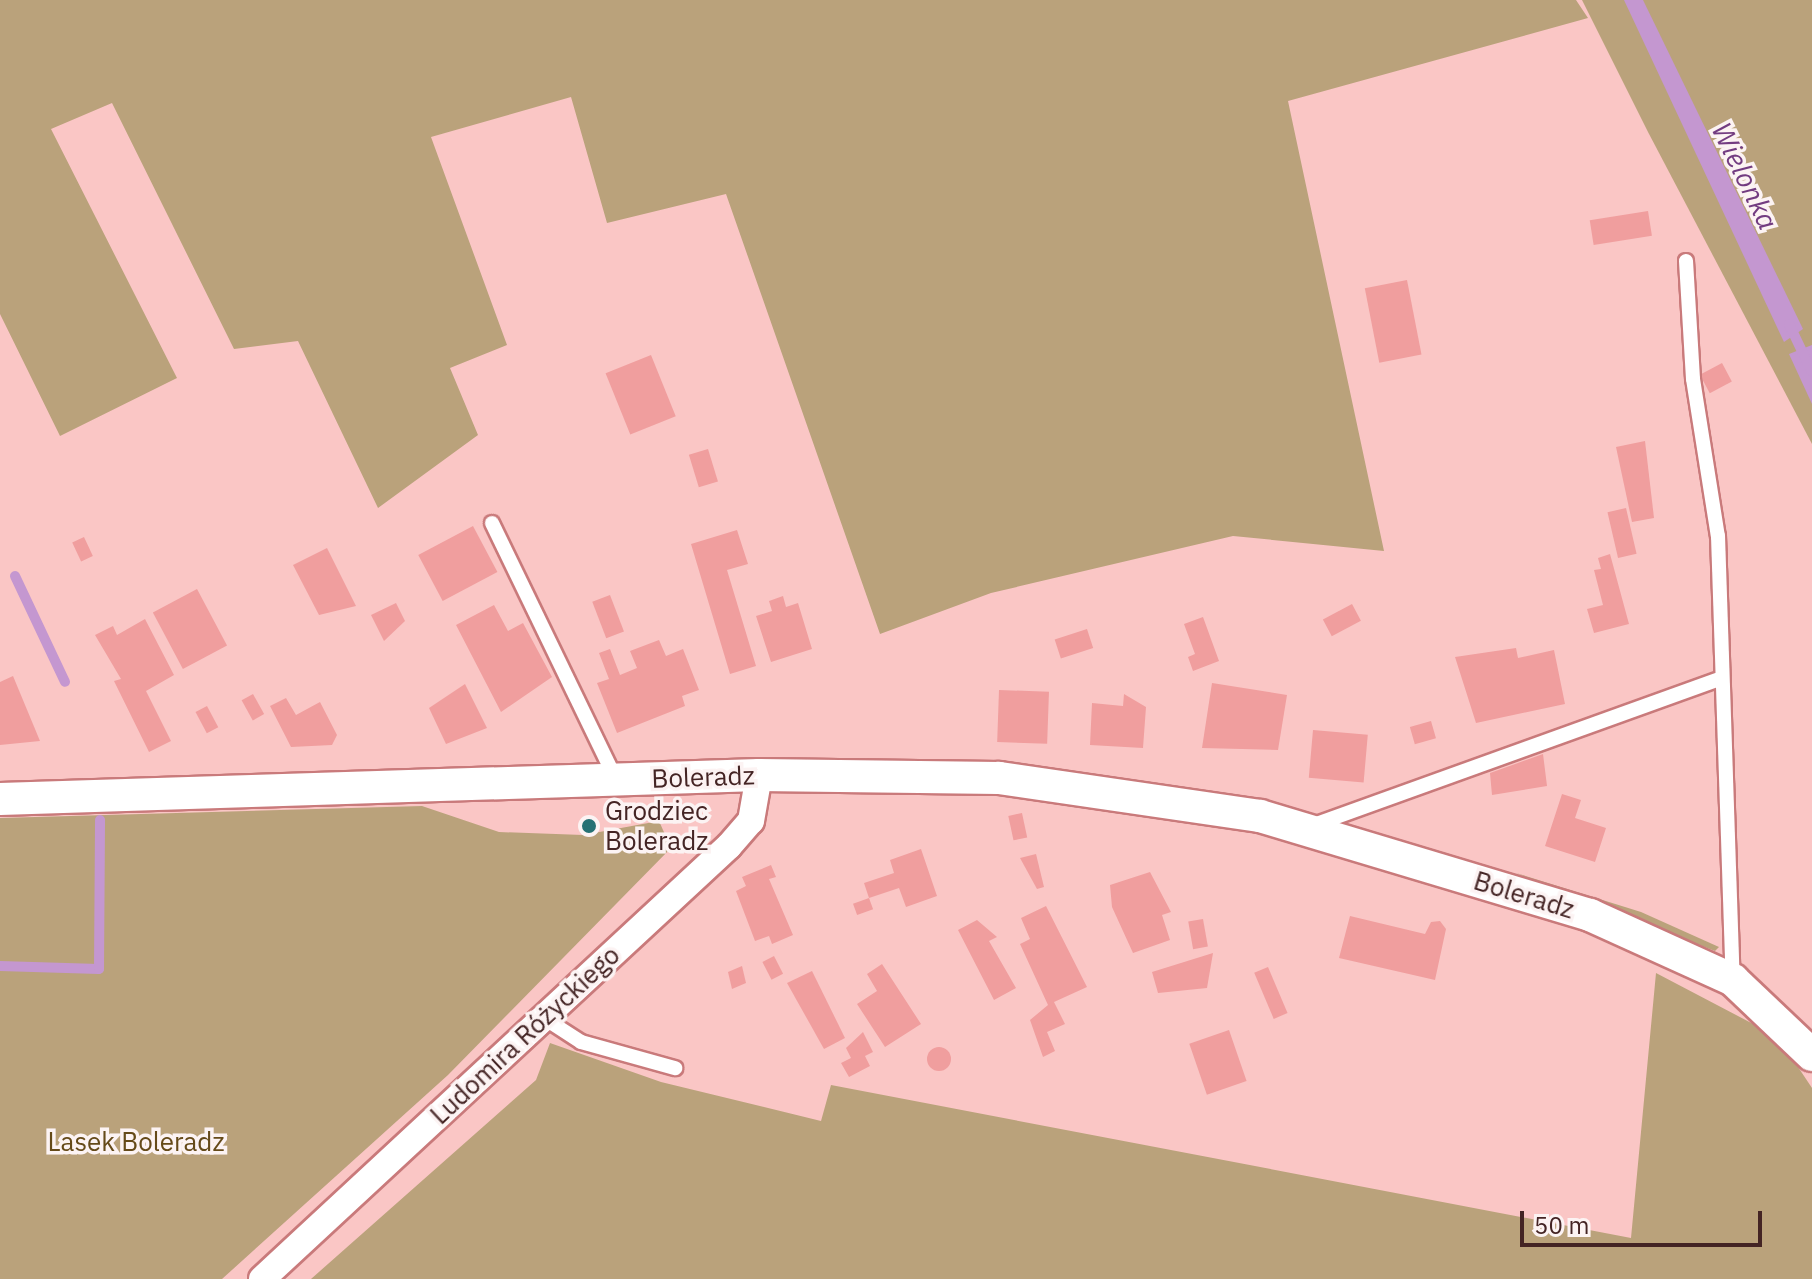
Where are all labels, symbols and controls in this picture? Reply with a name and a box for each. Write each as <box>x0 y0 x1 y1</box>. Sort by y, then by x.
water label: Wielonka <box>1705 117 1785 235</box>
street label: Boleradz <box>651 760 755 794</box>
place label: Grodziec Boleradz <box>605 795 708 856</box>
marker: Grodziec Boleradz <box>580 817 598 835</box>
street label: Boleradz <box>1470 865 1578 925</box>
street label: Ludomira Różyckiego <box>424 939 626 1131</box>
park label: Lasek Boleradz <box>47 1126 225 1158</box>
scale bar <box>1524 1195 1766 1245</box>
text: 50 m <box>1534 1209 1589 1241</box>

